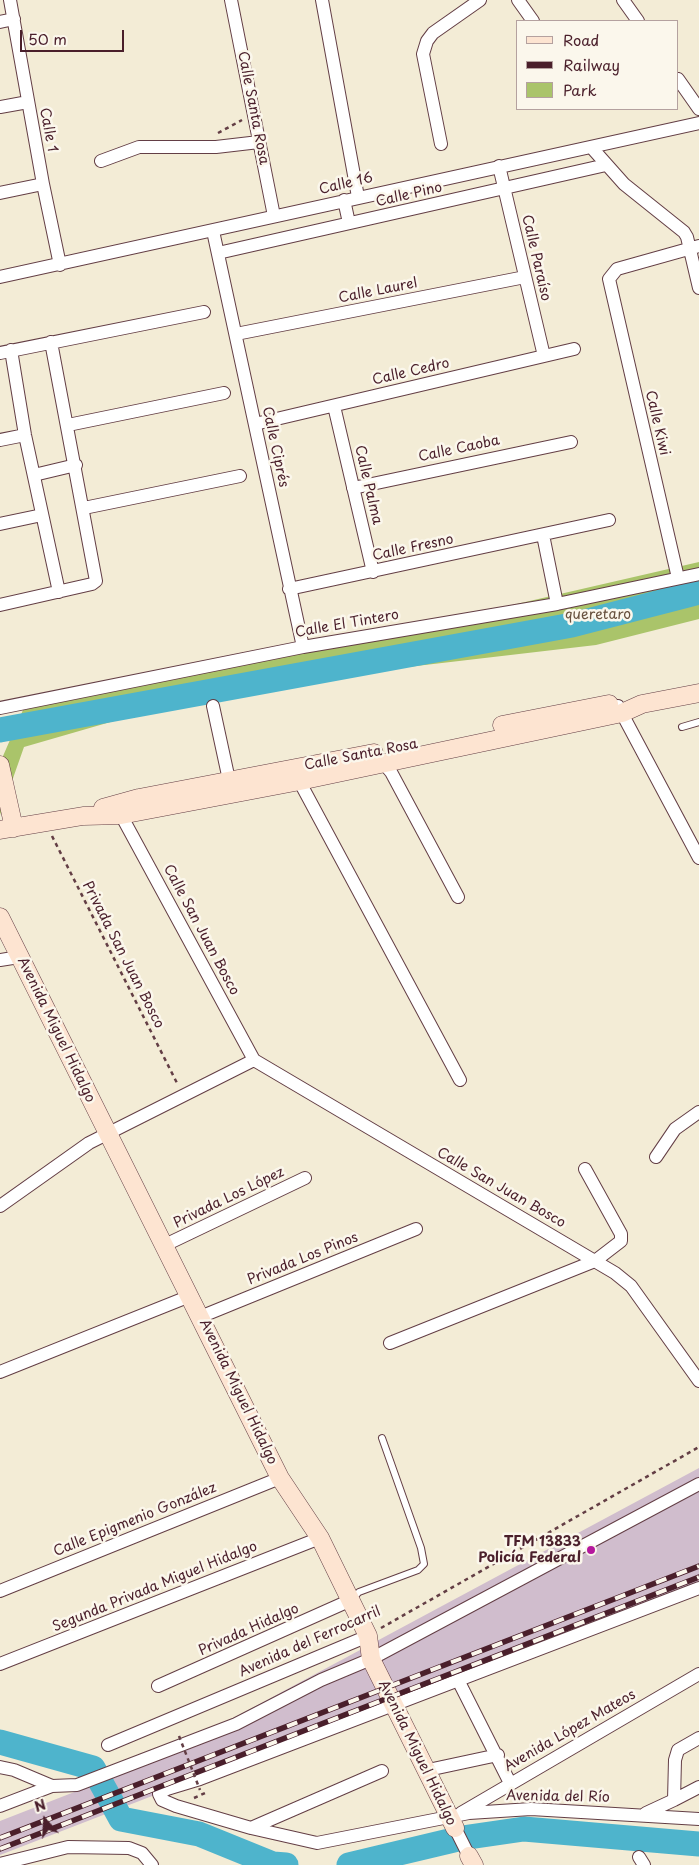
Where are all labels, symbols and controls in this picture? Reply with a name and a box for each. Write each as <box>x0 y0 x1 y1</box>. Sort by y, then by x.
scale bar <box>22 20 126 52</box>
legend <box>516 20 679 110</box>
text: 50 m <box>28 27 67 50</box>
text: Road <box>563 28 599 51</box>
street label: Calle Santa Rosa <box>234 50 272 166</box>
text: Railway <box>563 53 620 76</box>
text: Park <box>563 78 597 101</box>
street label: Calle 1 <box>35 106 61 154</box>
street label: Calle 16 <box>317 170 375 198</box>
street label: Calle Pino <box>374 179 444 211</box>
street label: Calle Paraíso <box>518 213 554 303</box>
street label: Calle Laurel <box>337 275 419 307</box>
street label: Calle Cedro <box>371 355 451 389</box>
street label: Calle Kiwi <box>641 389 673 457</box>
street label: Calle Ciprés <box>258 405 292 489</box>
street label: Calle Caoba <box>417 432 501 466</box>
street label: Calle Palma <box>351 444 385 526</box>
street label: Calle Fresno <box>371 531 455 565</box>
street label: Calle El Tintero <box>294 607 400 641</box>
park label: queretaro <box>565 607 631 623</box>
street label: Calle Santa Rosa <box>303 736 419 774</box>
street label: Calle San Juan Bosco <box>159 862 243 998</box>
street label: Privada San Juan Bosco <box>79 879 167 1031</box>
street label: Avenida Miguel Hidalgo <box>13 955 99 1105</box>
street label: Calle San Juan Bosco <box>434 1144 568 1232</box>
street label: Privada Los López <box>171 1164 287 1232</box>
street label: Privada Los Pinos <box>245 1229 361 1289</box>
street label: Avenida Miguel Hidalgo <box>195 1317 281 1467</box>
street label: Calle Epigmenio González <box>51 1480 219 1560</box>
place label: TFM 13833 Policía Federal <box>478 1534 581 1566</box>
street label: Segunda Privada Miguel Hidalgo <box>50 1538 260 1636</box>
marker: TFM 13833 Policía Federal <box>585 1544 597 1556</box>
street label: Privada Hidalgo <box>196 1600 302 1660</box>
street label: Avenida del Ferrocarril <box>237 1603 383 1681</box>
street label: Avenida Miguel Hidalgo <box>374 1678 460 1828</box>
street label: Avenida López Mateos <box>501 1686 639 1776</box>
street label: Avenida del Río <box>506 1788 610 1806</box>
text: N <box>31 1794 49 1817</box>
north arrow <box>20 1795 70 1845</box>

